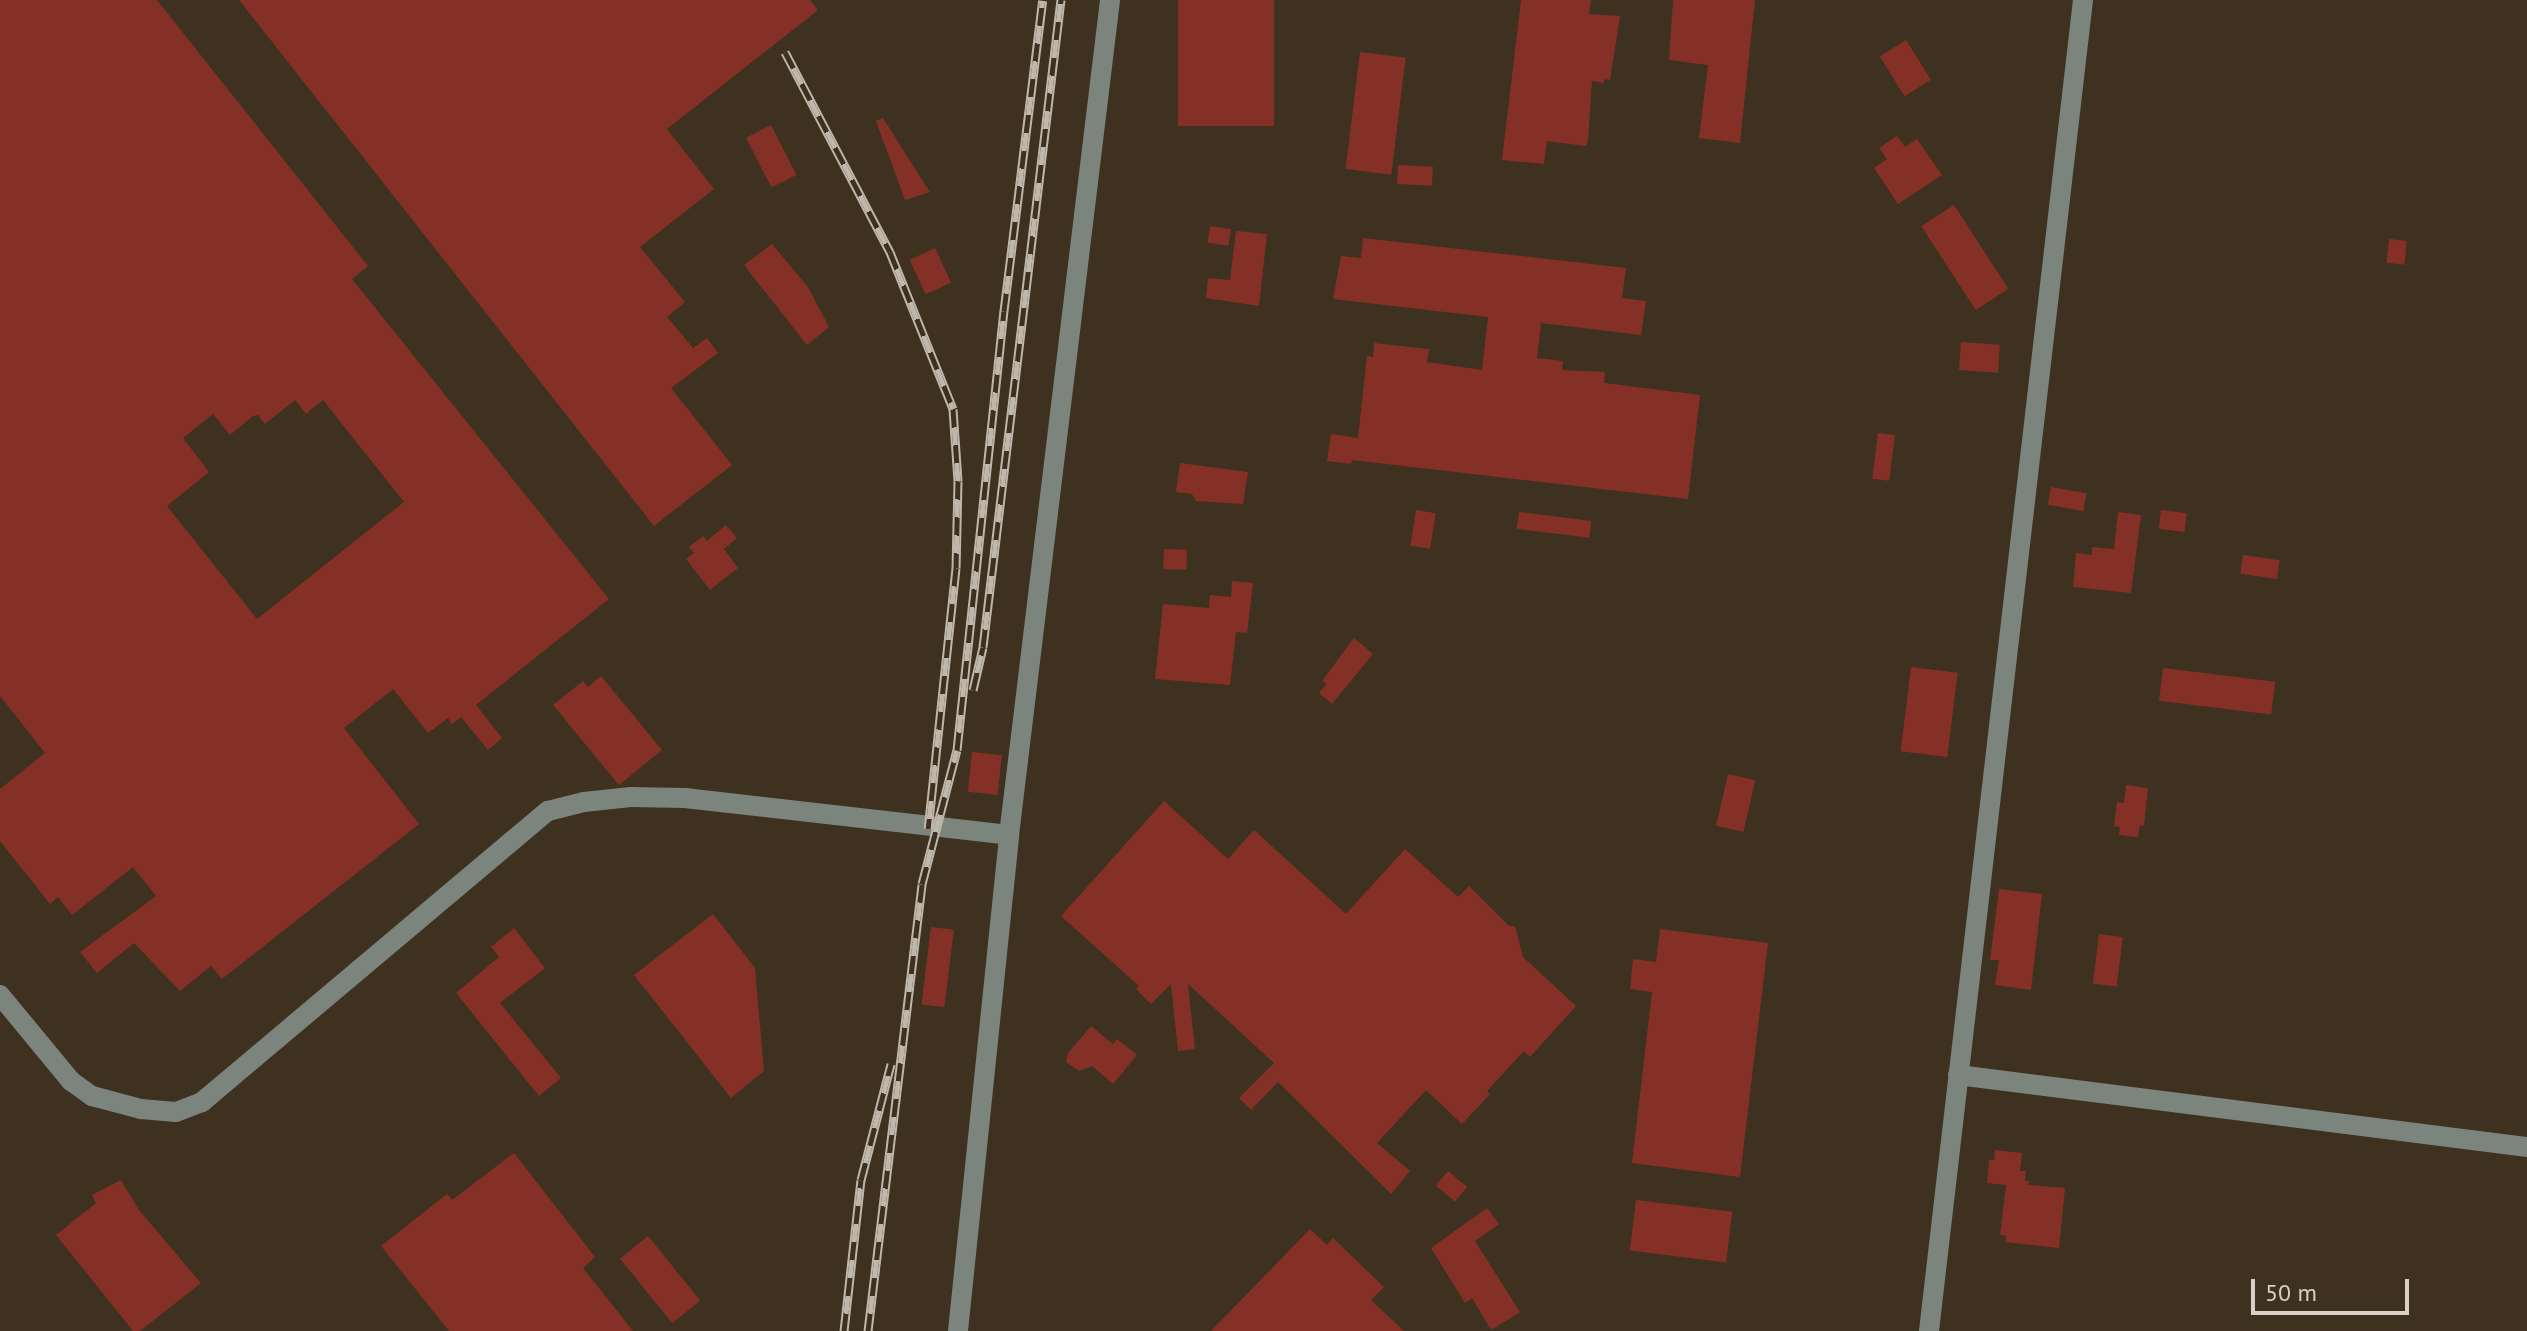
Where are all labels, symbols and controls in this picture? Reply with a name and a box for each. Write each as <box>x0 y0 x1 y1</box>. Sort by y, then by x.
scale bar <box>2255 1263 2413 1313</box>
text: 50 m <box>2265 1277 2317 1308</box>

